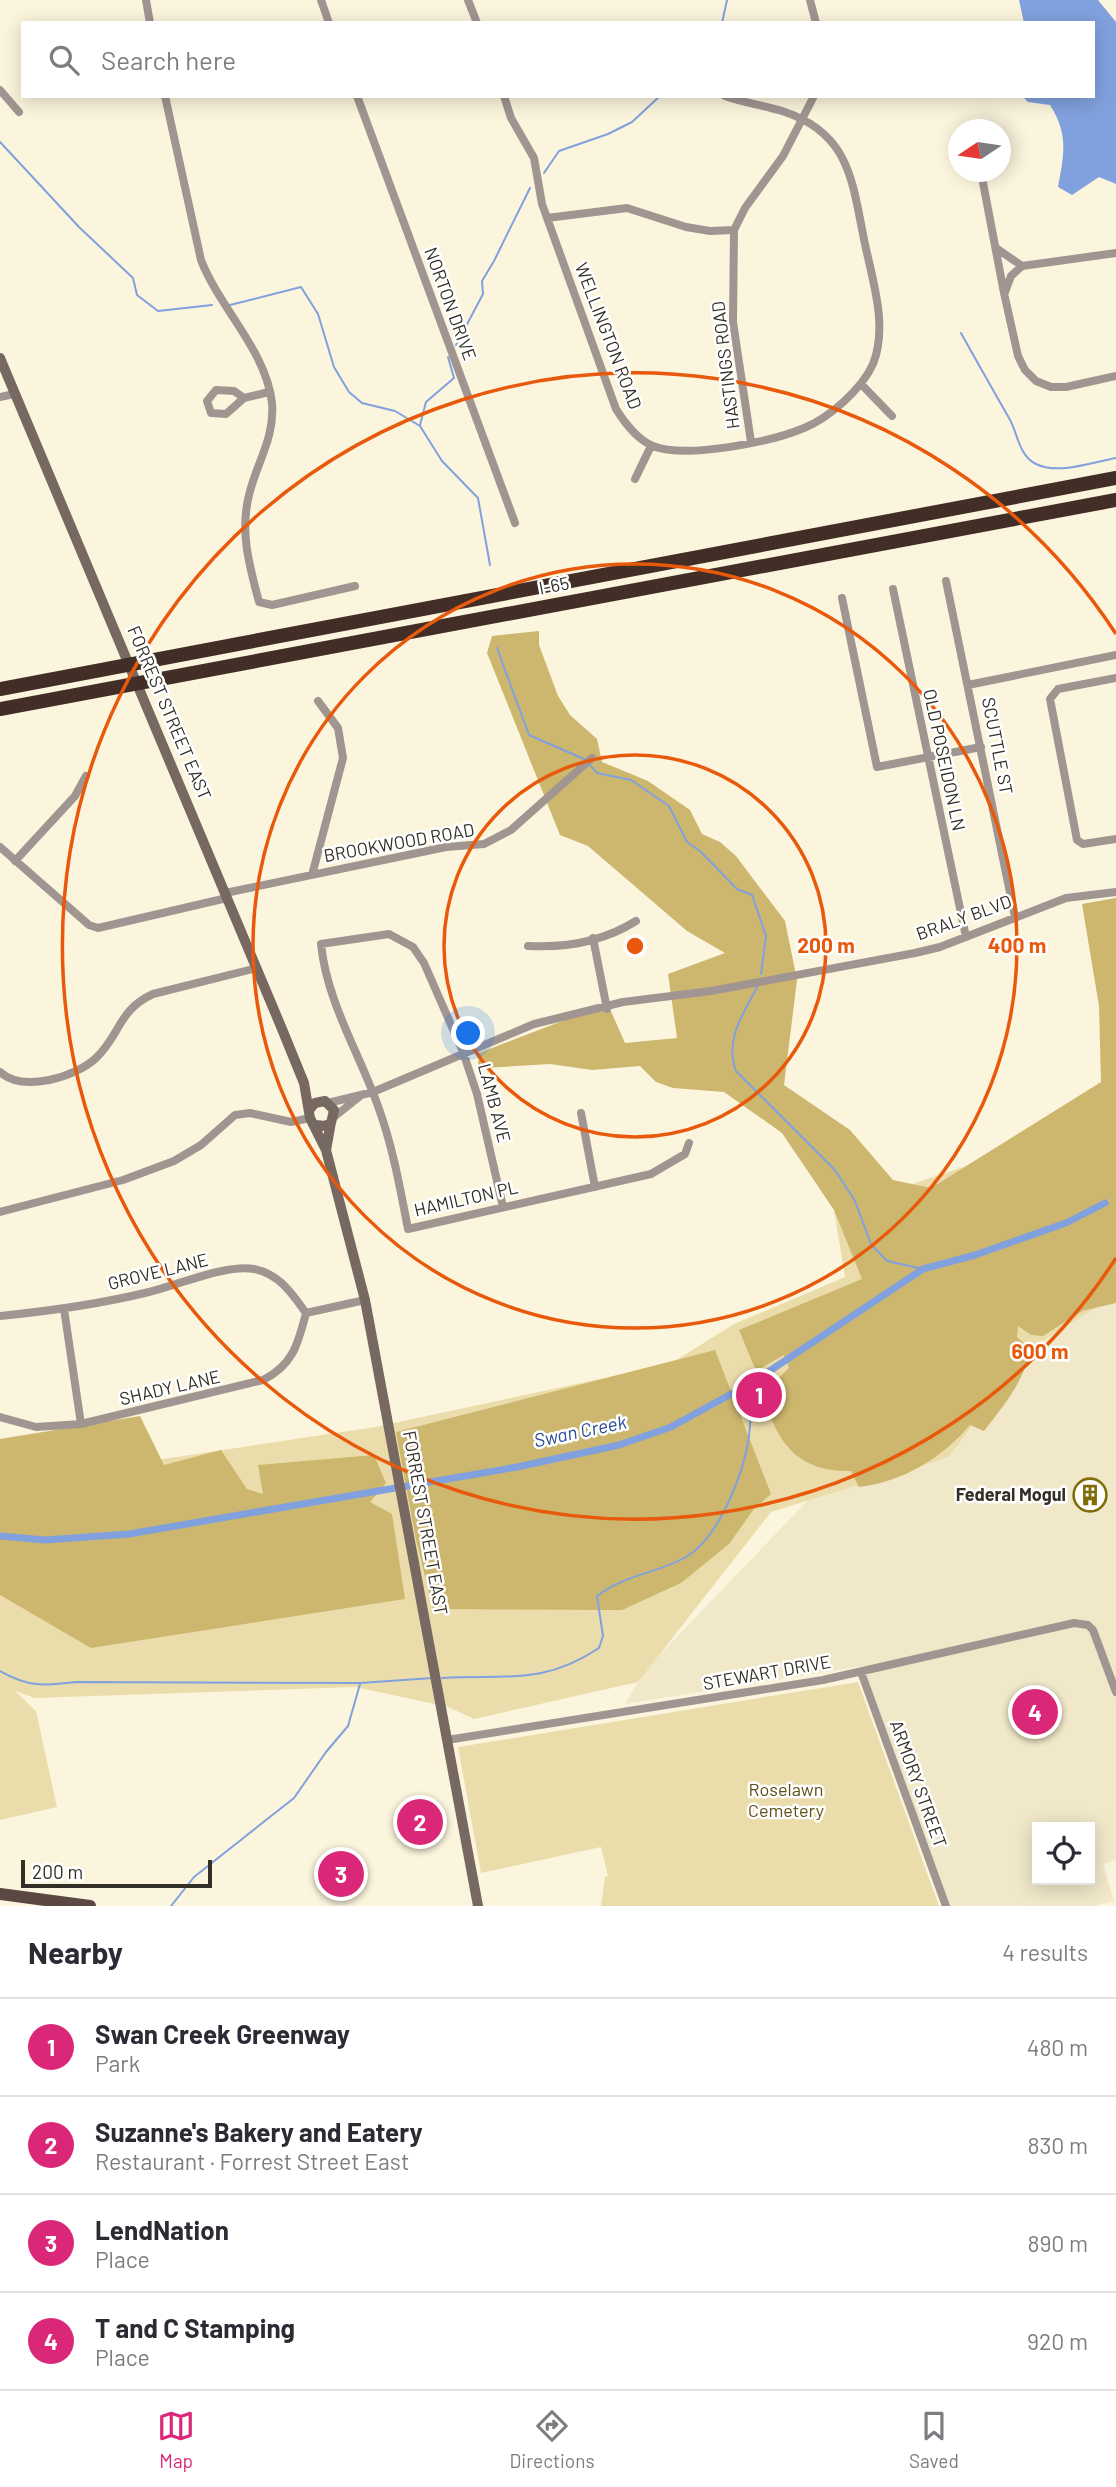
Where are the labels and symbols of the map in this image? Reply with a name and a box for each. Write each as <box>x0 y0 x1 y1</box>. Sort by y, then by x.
north arrow <box>948 119 1011 182</box>
street label: NORTON DRIVE <box>420 244 482 363</box>
street label: WELLINGTON ROAD <box>571 259 647 412</box>
street label: HASTINGS ROAD <box>706 300 744 430</box>
street label: I-65 <box>537 571 571 599</box>
street label: FORREST STREET EAST <box>123 622 217 803</box>
street label: OLD POSEIDON LN <box>919 687 971 833</box>
street label: SCUTTLE ST <box>978 695 1018 796</box>
street label: BROOKWOOD ROAD <box>322 818 476 866</box>
street label: BRALY BLVD <box>913 890 1014 944</box>
text: 200 m <box>797 932 855 957</box>
text: 400 m <box>988 932 1046 957</box>
centre of rings <box>623 934 647 958</box>
your location <box>451 1016 485 1050</box>
street label: LAMB AVE <box>474 1061 516 1145</box>
street label: HAMILTON PL <box>412 1175 520 1221</box>
street label: GROVE LANE <box>105 1248 210 1294</box>
text: 600 m <box>1012 1338 1068 1363</box>
street label: SHADY LANE <box>117 1365 222 1409</box>
pin: 1 <box>736 1369 782 1421</box>
water label: Swan Creek <box>532 1409 629 1452</box>
street label: FORREST STREET EAST <box>399 1429 453 1617</box>
building icon: Federal Mogul <box>1071 1476 1109 1514</box>
place label: Federal Mogul <box>956 1483 1066 1505</box>
street label: STEWART DRIVE <box>701 1650 832 1694</box>
pin: 4 <box>1012 1686 1058 1738</box>
street label: ARMORY STREET <box>886 1717 952 1850</box>
park label: Roselawn Cemetery <box>748 1778 824 1821</box>
pin: 2 <box>397 1796 443 1848</box>
pin: 3 <box>318 1848 364 1900</box>
scale bar <box>21 1857 212 1889</box>

